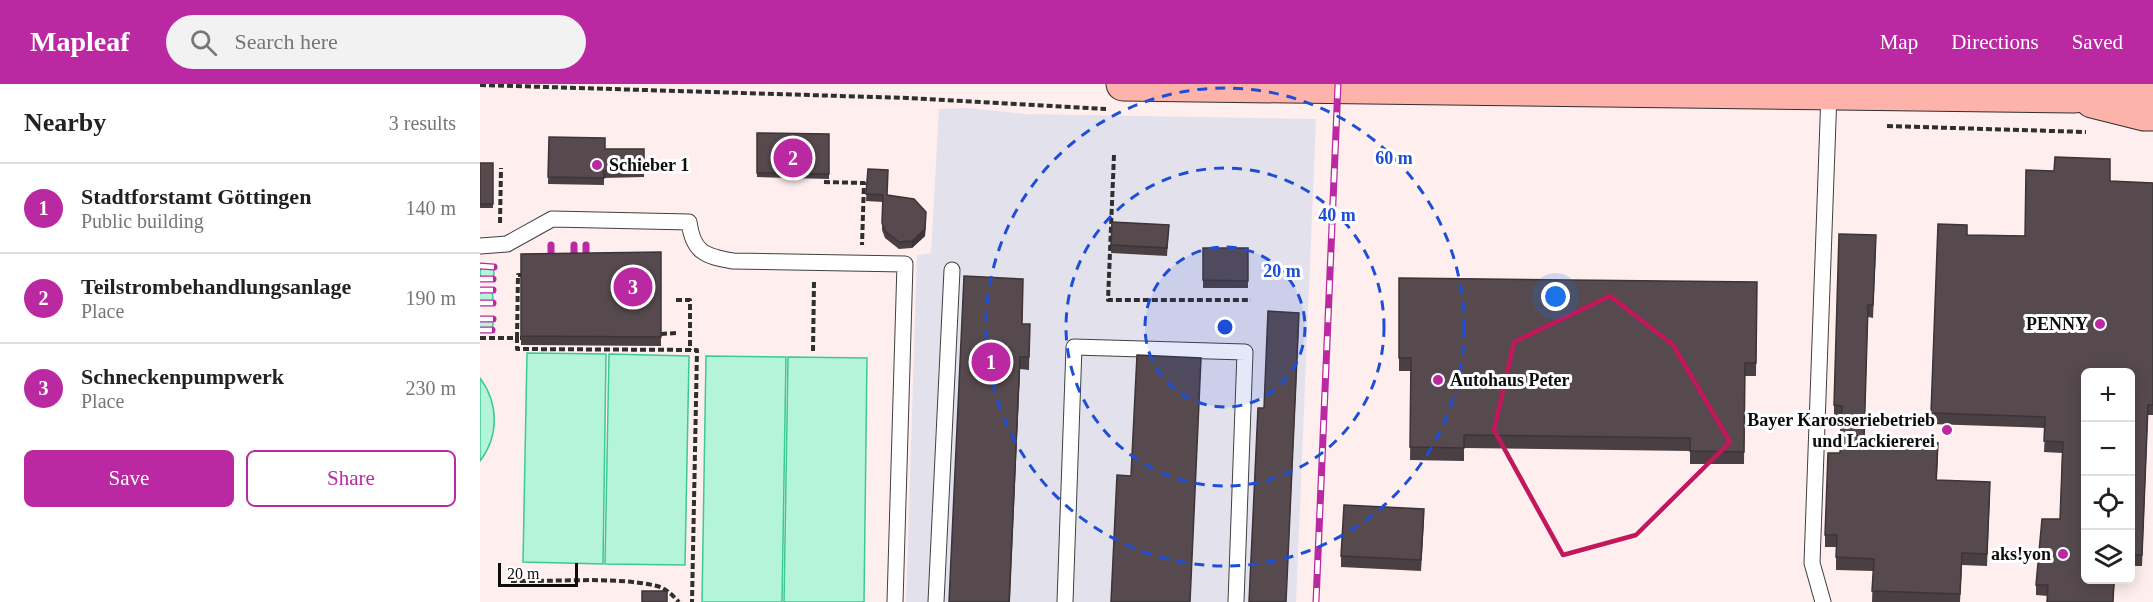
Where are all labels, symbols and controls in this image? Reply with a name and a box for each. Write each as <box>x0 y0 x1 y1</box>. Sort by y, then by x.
search box <box>166 15 586 69</box>
text: Mapleaf <box>30 26 130 57</box>
icon: search <box>187 26 220 59</box>
text: Search here <box>235 29 338 54</box>
text: Map <box>1880 30 1918 54</box>
text: Directions <box>1951 30 2039 54</box>
text: Saved <box>2072 30 2123 54</box>
text: Nearby <box>24 108 106 137</box>
text: 3 results <box>389 112 456 134</box>
pin: 2 <box>774 136 812 181</box>
text: 60 m <box>1375 148 1413 168</box>
place label: Schieber 1 <box>609 155 689 175</box>
marker: Schieber 1 <box>590 158 604 172</box>
text: Stadtforstamt Göttingen <box>81 184 311 209</box>
text: 1 <box>39 197 49 219</box>
text: 140 m <box>405 197 456 219</box>
text: 40 m <box>1318 205 1356 225</box>
text: Public building <box>81 210 204 232</box>
text: 20 m <box>1263 261 1301 281</box>
pin: 3 <box>614 264 652 310</box>
text: Teilstrombehandlungsanlage <box>81 274 351 299</box>
your location <box>1541 282 1570 311</box>
text: 2 <box>39 287 49 309</box>
text: 190 m <box>405 287 456 309</box>
text: Place <box>81 300 124 322</box>
place label: PENNY <box>2026 314 2088 334</box>
centre of rings <box>1215 317 1235 337</box>
marker: PENNY <box>2093 317 2107 331</box>
pin: 1 <box>972 340 1010 384</box>
text: Schneckenpumpwerk <box>81 364 284 389</box>
map controls <box>2081 368 2135 584</box>
button: + <box>2081 368 2135 422</box>
place label: Autohaus Peter <box>1450 370 1570 390</box>
marker: Autohaus Peter <box>1431 373 1445 387</box>
text: 3 <box>39 377 49 399</box>
text: 230 m <box>405 377 456 399</box>
text: Place <box>81 390 124 412</box>
place label: Bayer Karosseriebetrieb und Lackiererei <box>1747 410 1935 451</box>
button: − <box>2081 422 2135 476</box>
marker: Bayer Karosseriebetrieb und Lackiererei <box>1940 423 1954 437</box>
button: Save <box>24 450 234 507</box>
button: Share <box>246 450 456 507</box>
button: locate <box>2081 476 2135 530</box>
button: layers <box>2081 530 2135 584</box>
place label: aks!yon <box>1991 544 2051 564</box>
marker: aks!yon <box>2056 547 2070 561</box>
scale bar <box>498 560 578 588</box>
text: 20 m <box>507 565 539 582</box>

